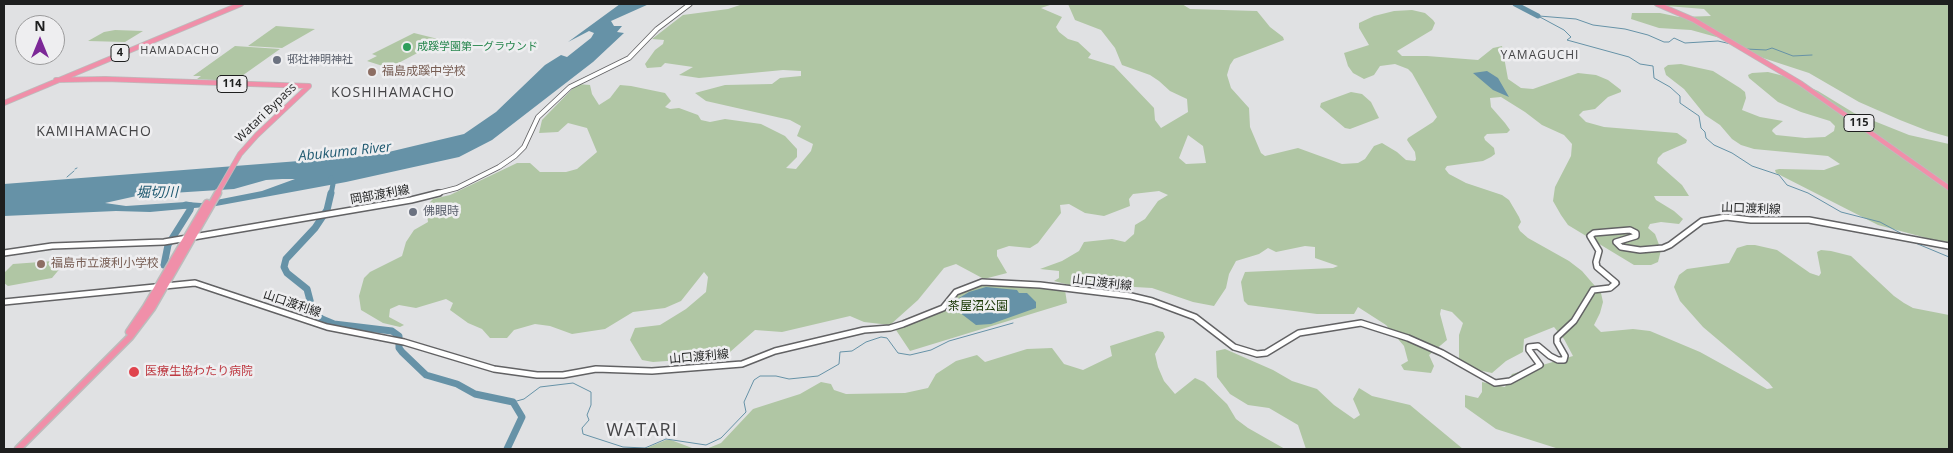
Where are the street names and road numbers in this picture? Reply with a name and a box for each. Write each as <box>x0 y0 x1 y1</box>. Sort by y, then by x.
road number: 4 <box>111 44 129 62</box>
road number: 114 <box>217 76 247 92</box>
street label: Watari Bypass <box>233 80 299 146</box>
road number: 115 <box>1844 115 1874 132</box>
street label: 岡部渡利線 <box>349 183 411 207</box>
street label: 山口渡利線 <box>1721 201 1781 217</box>
street label: 山口渡利線 <box>1071 272 1133 294</box>
street label: 山口渡利線 <box>261 287 323 321</box>
street label: 山口渡利線 <box>668 347 730 367</box>

